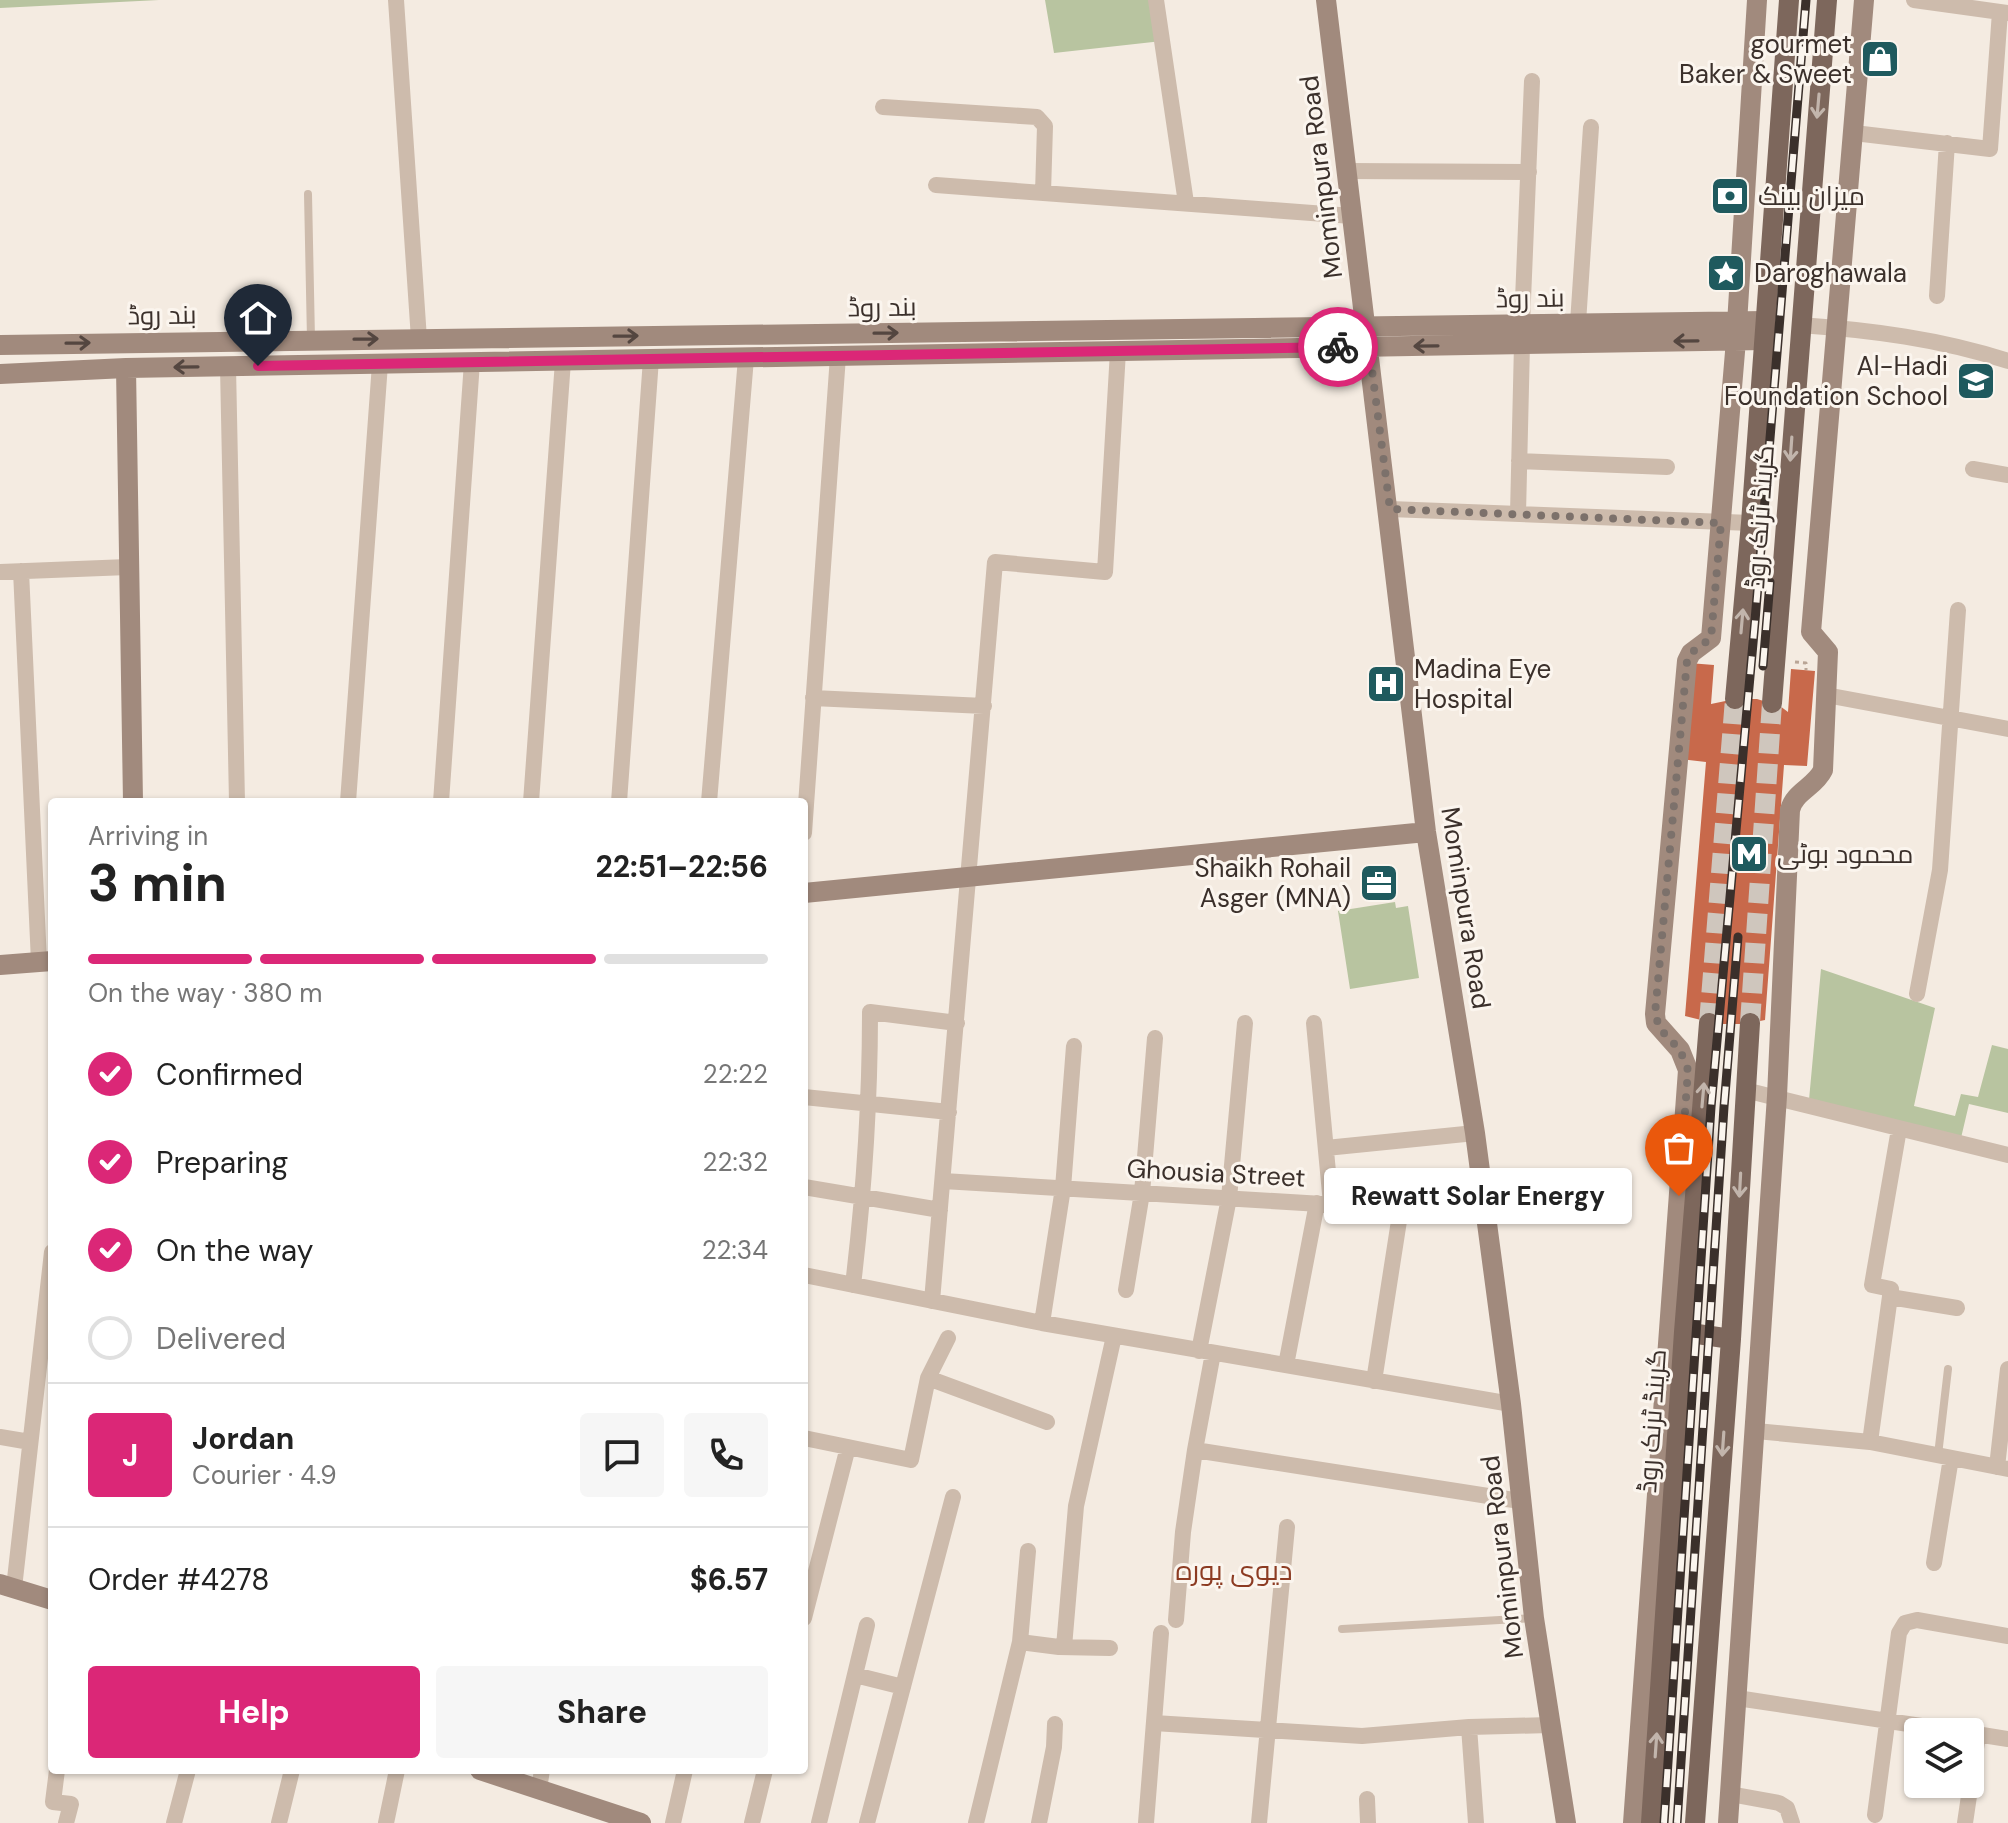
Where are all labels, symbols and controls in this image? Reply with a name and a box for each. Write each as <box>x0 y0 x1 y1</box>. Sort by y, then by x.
place label: gourmet Baker & Sweet <box>1679 27 1852 91</box>
shop icon: gourmet Baker & Sweet <box>1859 38 1901 80</box>
street label: Mominpura Road <box>1292 74 1350 280</box>
one-way arrow <box>1810 92 1825 119</box>
bank icon: میزان بینک <box>1709 175 1751 217</box>
place label: میزان بینک <box>1758 179 1865 213</box>
place icon: Daroghawala <box>1705 252 1747 294</box>
place label: Daroghawala <box>1754 256 1907 290</box>
street label: بند روڈ <box>1495 280 1565 316</box>
pin <box>224 284 292 366</box>
street label: بند روڈ <box>847 289 917 325</box>
icon: home <box>236 296 280 340</box>
street label: بند روڈ <box>127 297 197 333</box>
courier <box>1298 307 1378 387</box>
one-way arrow <box>872 325 899 341</box>
icon: bike <box>1316 325 1360 369</box>
one-way arrow <box>612 328 639 344</box>
one-way arrow <box>352 331 379 347</box>
one-way arrow <box>1673 333 1700 349</box>
one-way arrow <box>64 335 91 351</box>
one-way arrow <box>1413 338 1440 354</box>
place label: Al-Hadi Foundation School <box>1724 349 1948 413</box>
one-way arrow <box>173 360 200 375</box>
school or university icon: Al-Hadi Foundation School <box>1955 360 1997 402</box>
one-way arrow <box>1783 435 1798 462</box>
street label: گرینڈ ٹرنک روڈ <box>1738 444 1782 590</box>
one-way arrow <box>1735 608 1750 635</box>
place label: Madina Eye Hospital <box>1414 652 1551 716</box>
hospital icon: Madina Eye Hospital <box>1365 663 1407 705</box>
street label: Mominpura Road <box>1433 805 1499 1011</box>
text: Arriving in <box>88 819 208 853</box>
metro station icon: محمود بوٹی <box>1728 833 1770 875</box>
place label: محمود بوٹی <box>1777 837 1913 871</box>
text: 22:51–22:56 <box>595 847 768 886</box>
text: 3 min <box>88 849 227 917</box>
place label: Shaikh Rohail Asger (MNA) <box>1194 851 1351 915</box>
office icon: Shaikh Rohail Asger (MNA) <box>1358 862 1400 904</box>
text: On the way · 380 m <box>88 976 322 1010</box>
icon: check <box>88 1052 132 1096</box>
text: Confirmed <box>156 1055 303 1094</box>
text: 22:22 <box>703 1057 768 1091</box>
one-way arrow <box>1696 1082 1711 1109</box>
pin <box>1645 1114 1713 1196</box>
icon: bag <box>1657 1126 1701 1170</box>
icon: check <box>88 1140 132 1184</box>
text: Preparing <box>156 1143 288 1182</box>
text: 22:32 <box>702 1145 768 1179</box>
street label: Ghousia Street <box>1126 1151 1306 1195</box>
callout: Rewatt Solar Energy <box>1323 1168 1631 1224</box>
one-way arrow <box>1732 1171 1747 1198</box>
text: Rewatt Solar Energy <box>1351 1179 1605 1213</box>
icon: check <box>88 1228 132 1272</box>
text: On the way <box>156 1231 313 1270</box>
text: 22:34 <box>702 1233 768 1267</box>
text: Delivered <box>156 1319 286 1358</box>
street label: گرینڈ ٹرنک روڈ <box>1630 1348 1674 1494</box>
button: chat <box>580 1413 664 1497</box>
button: phone <box>684 1413 768 1497</box>
text: Jordan <box>192 1419 294 1458</box>
one-way arrow <box>1715 1430 1730 1457</box>
text: J <box>122 1436 138 1475</box>
street label: Mominpura Road <box>1473 1454 1531 1660</box>
text: Courier · 4.9 <box>192 1458 337 1492</box>
district label: دیوی پورہ <box>1175 1552 1293 1589</box>
text: Order #4278 <box>88 1560 270 1599</box>
text: $6.57 <box>690 1560 768 1599</box>
button: Help <box>88 1666 420 1758</box>
button: Share <box>436 1666 768 1758</box>
map controls <box>1904 1718 1984 1798</box>
button: layers <box>1904 1718 1984 1798</box>
one-way arrow <box>1649 1732 1664 1759</box>

